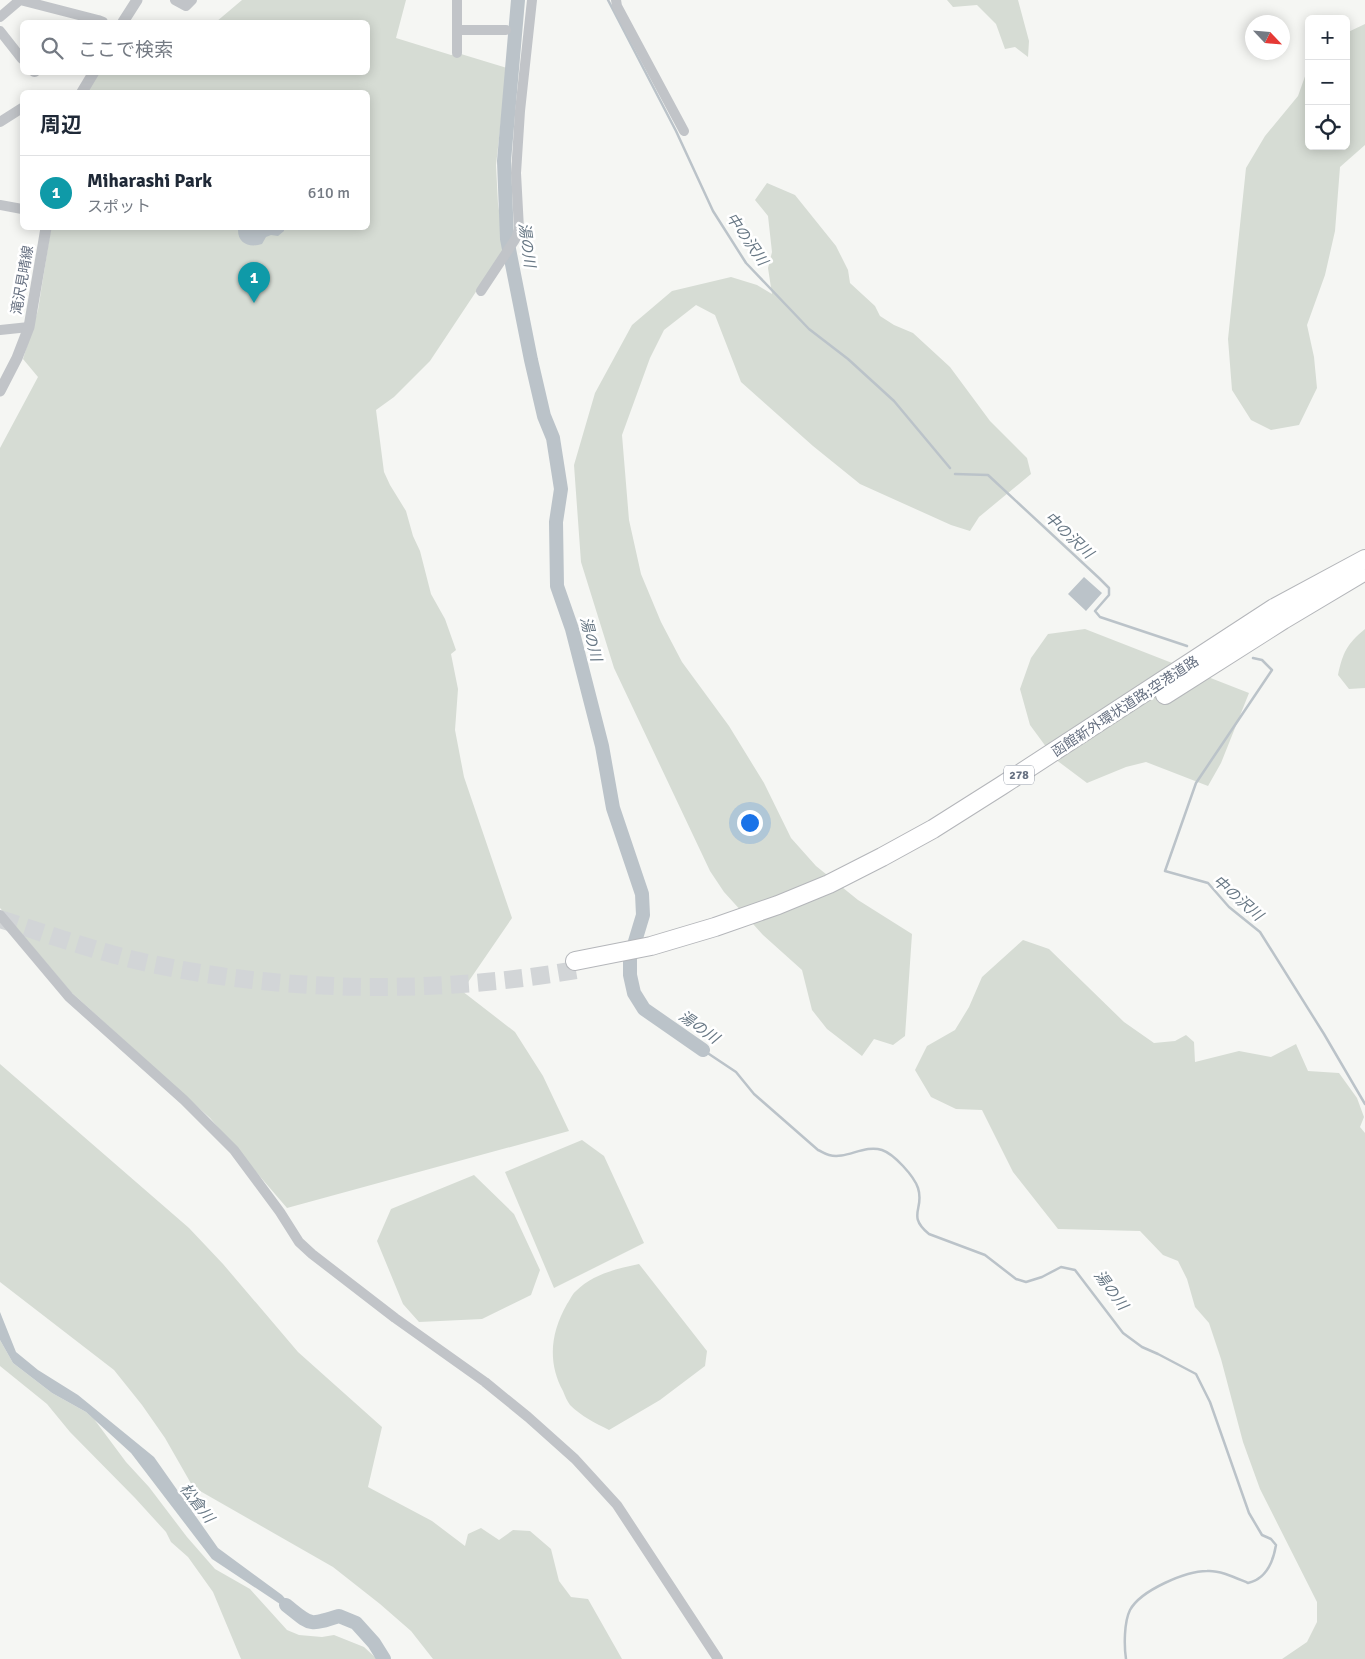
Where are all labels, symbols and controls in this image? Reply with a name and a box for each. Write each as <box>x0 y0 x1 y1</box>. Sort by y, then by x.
north arrow <box>1245 15 1290 60</box>
map controls <box>1305 15 1350 150</box>
button: + <box>1305 15 1350 60</box>
search box <box>20 20 370 75</box>
icon: search <box>38 34 66 62</box>
text: ここで検索 <box>78 38 173 62</box>
button: − <box>1305 60 1350 105</box>
button: locate <box>1305 105 1350 150</box>
text: 周辺 <box>40 112 82 138</box>
text: Miharashi Park <box>87 169 212 193</box>
text: 1 <box>52 183 60 203</box>
text: 610 m <box>308 183 350 203</box>
text: スポット <box>87 197 151 217</box>
water label: 中の沢川 <box>722 209 773 270</box>
water label: 湯の川 <box>515 221 539 271</box>
street label: 滝沢見晴線 <box>8 244 37 316</box>
pin: 1 <box>238 262 270 303</box>
water label: 中の沢川 <box>1041 508 1099 563</box>
water label: 湯の川 <box>576 615 606 665</box>
street label: 函館新外環状道路;空港道路 <box>1049 652 1202 760</box>
road number: 278 <box>1004 766 1034 784</box>
your location <box>737 810 763 836</box>
water label: 中の沢川 <box>1209 872 1268 926</box>
water label: 湯の川 <box>675 1007 724 1048</box>
water label: 湯の川 <box>1090 1267 1133 1315</box>
water label: 松倉川 <box>176 1480 219 1528</box>

